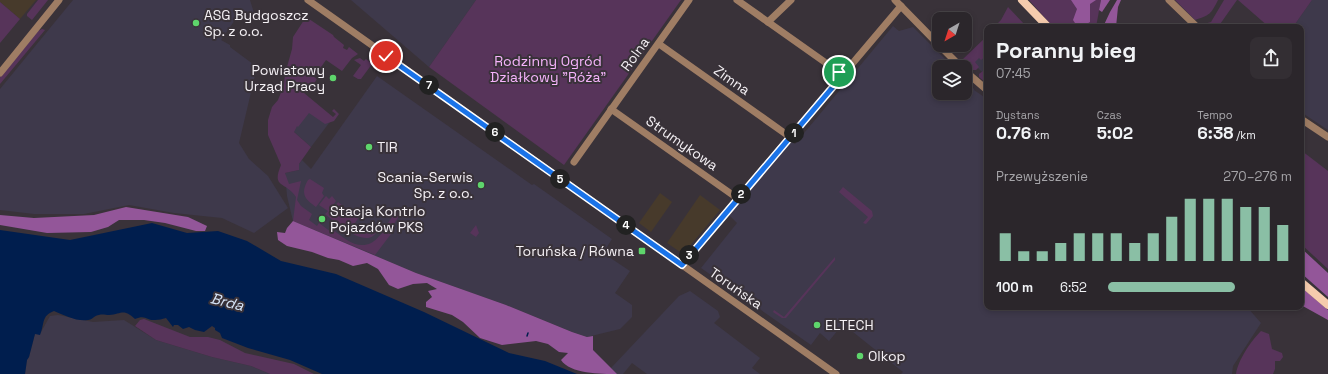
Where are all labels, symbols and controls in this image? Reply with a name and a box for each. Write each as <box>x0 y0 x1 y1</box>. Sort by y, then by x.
place label: ASG Bydgoszcz Sp. z o.o. <box>204 6 309 40</box>
north arrow <box>932 12 972 52</box>
map controls <box>932 12 972 100</box>
marker: ASG Bydgoszcz Sp. z o.o. <box>191 18 201 28</box>
street label: Rolna <box>617 34 653 74</box>
text: Poranny bieg <box>996 36 1136 64</box>
button: share <box>1250 37 1292 79</box>
pin <box>369 39 403 73</box>
icon: check <box>375 45 397 67</box>
park label: Rodzinny Ogród Działkowy "Róża" <box>490 52 606 86</box>
pin <box>822 55 856 89</box>
button: layers <box>932 60 972 100</box>
place label: Powiatowy Urząd Pracy <box>244 61 325 95</box>
street label: Zimna <box>710 61 754 99</box>
icon: arrive <box>828 61 850 83</box>
text: 07:45 <box>996 65 1031 82</box>
marker: Powiatowy Urząd Pracy <box>328 73 338 83</box>
pin: 7 <box>419 75 439 95</box>
text: 7 <box>426 78 432 92</box>
text: Dystans <box>996 108 1040 122</box>
text: Czas <box>1097 108 1122 122</box>
text: Tempo <box>1197 108 1233 122</box>
street label: Strumykowa <box>642 111 722 175</box>
pin: 6 <box>485 122 505 142</box>
text: 0.76 <box>996 122 1031 144</box>
text: 5:02 <box>1097 122 1133 144</box>
text: 6:38 <box>1197 122 1233 144</box>
pin: 1 <box>784 123 804 143</box>
text: 6 <box>492 125 498 139</box>
text: 1 <box>792 126 796 140</box>
text: km <box>1031 128 1049 142</box>
text: /km <box>1233 128 1256 142</box>
place label: TIR <box>377 138 398 156</box>
marker: TIR <box>364 142 374 152</box>
place label: Scania-Serwis Sp. z o.o. <box>378 168 473 202</box>
text: Przewyższenie <box>996 168 1088 185</box>
text: 270–276 m <box>1223 168 1292 185</box>
pin: 5 <box>550 169 570 189</box>
text: 5 <box>557 172 563 186</box>
marker: Scania-Serwis Sp. z o.o. <box>476 180 486 190</box>
pin: 2 <box>731 184 751 204</box>
text: 2 <box>738 187 744 201</box>
place label: Stacja Kontrlo Pojazdów PKS <box>330 202 425 236</box>
marker: Stacja Kontrlo Pojazdów PKS <box>317 214 327 224</box>
pin: 4 <box>616 215 636 235</box>
text: 4 <box>623 218 630 232</box>
place label: Toruńska / Równa <box>516 242 634 260</box>
pin: 3 <box>679 245 699 265</box>
marker: Toruńska / Równa <box>637 246 647 256</box>
text: 3 <box>686 248 692 262</box>
street label: Toruńska <box>706 263 766 313</box>
text: 100 m <box>996 279 1033 296</box>
text: 6:52 <box>1060 279 1087 296</box>
water label: Brda <box>209 288 246 315</box>
place label: ELTECH <box>825 316 874 334</box>
marker: ELTECH <box>812 320 822 330</box>
place label: Olkop <box>868 347 906 365</box>
marker: Olkop <box>855 351 865 361</box>

